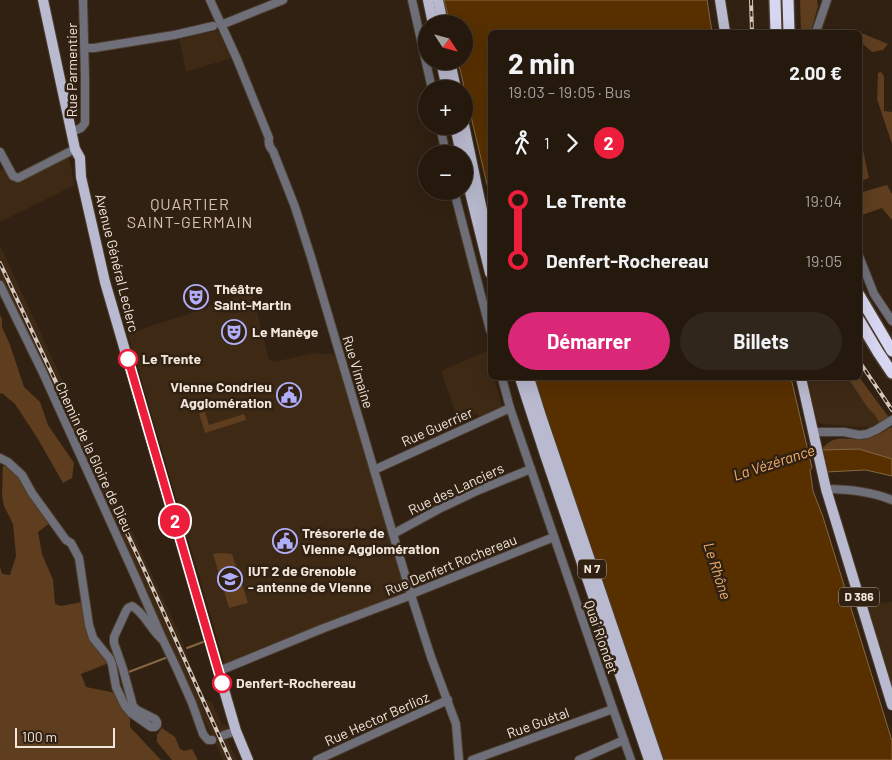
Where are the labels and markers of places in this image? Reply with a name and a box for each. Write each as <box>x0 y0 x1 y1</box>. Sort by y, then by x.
place label: Théâtre Saint-Martin <box>214 280 291 313</box>
theatre icon: Théâtre Saint-Martin <box>183 284 209 310</box>
theatre icon: Le Manège <box>221 319 247 345</box>
place label: Le Manège <box>252 323 319 340</box>
marker: Le Trente <box>118 349 138 369</box>
place label: Le Trente <box>142 350 202 367</box>
place label: Vienne Condrieu Agglomération <box>170 378 272 411</box>
public building icon: Vienne Condrieu Agglomération <box>276 382 302 408</box>
place label: Trésorerie de Vienne Agglomération <box>302 524 440 557</box>
public building icon: Trésorerie de Vienne Agglomération <box>272 528 298 554</box>
place label: IUT 2 de Grenoble - antenne de Vienne <box>248 562 372 595</box>
school or university icon: IUT 2 de Grenoble - antenne de Vienne <box>217 566 243 592</box>
marker: Denfert-Rochereau <box>212 673 232 693</box>
place label: Denfert-Rochereau <box>236 674 356 691</box>

